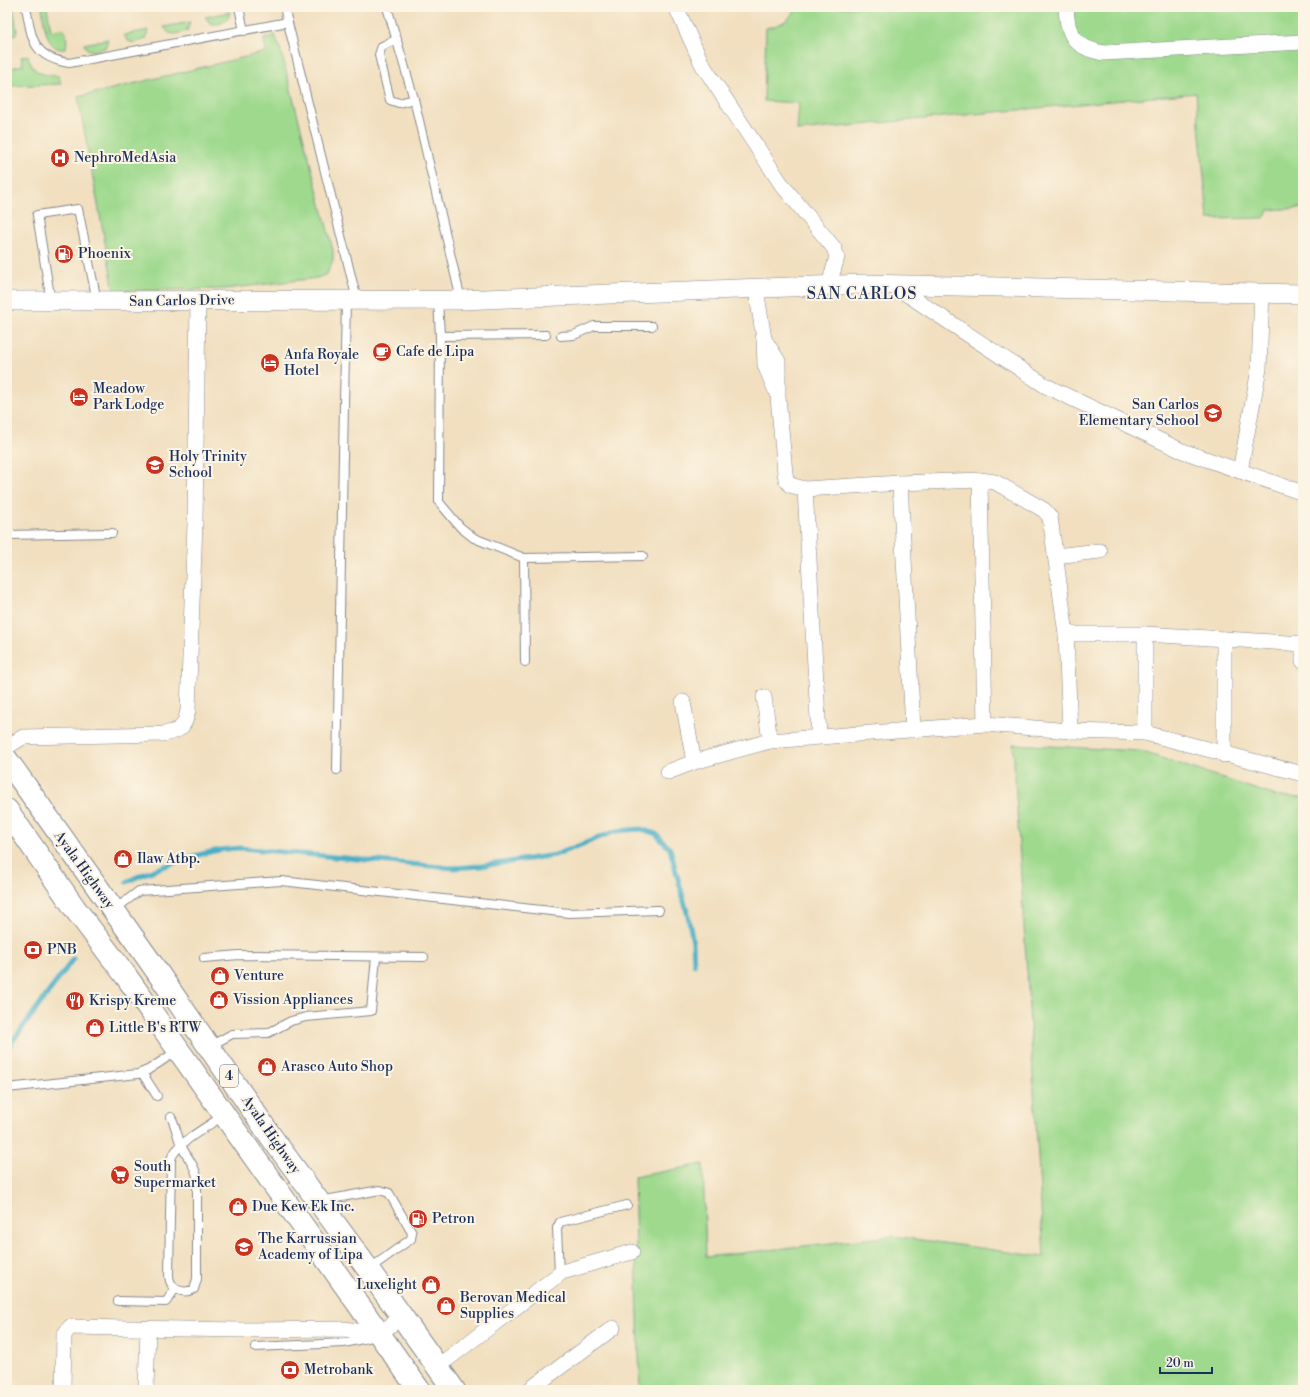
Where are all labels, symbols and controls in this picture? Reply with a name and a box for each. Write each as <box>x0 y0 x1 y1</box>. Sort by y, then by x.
hospital icon: NephroMedAsia <box>49 147 71 169</box>
place label: NephroMedAsia <box>74 149 177 167</box>
fuel station icon: Phoenix <box>53 243 75 265</box>
place label: Phoenix <box>78 245 132 263</box>
district label: SAN CARLOS <box>807 284 917 304</box>
street label: San Carlos Drive <box>129 291 235 311</box>
cafe icon: Cafe de Lipa <box>371 341 393 363</box>
place label: Cafe de Lipa <box>396 343 475 361</box>
place label: Anfa Royale Hotel <box>283 346 359 380</box>
hotel icon: Anfa Royale Hotel <box>259 352 281 374</box>
place label: Meadow Park Lodge <box>93 380 164 414</box>
hotel icon: Meadow Park Lodge <box>68 386 90 408</box>
place label: San Carlos Elementary School <box>1079 396 1199 430</box>
school or university icon: San Carlos Elementary School <box>1202 402 1224 424</box>
place label: Holy Trinity School <box>169 448 247 482</box>
school or university icon: Holy Trinity School <box>144 454 166 476</box>
street label: Ayala Highway <box>49 827 118 913</box>
shop icon: Ilaw Atbp. <box>112 848 134 870</box>
place label: Ilaw Atbp. <box>137 850 200 868</box>
bank icon: PNB <box>22 939 44 961</box>
place label: PNB <box>47 941 77 959</box>
shop icon: Venture <box>209 965 231 987</box>
place label: Venture <box>233 967 284 985</box>
shop icon: Vission Appliances <box>208 989 230 1011</box>
restaurant icon: Krispy Kreme <box>64 990 86 1012</box>
place label: Vission Appliances <box>232 991 353 1009</box>
place label: Krispy Kreme <box>89 992 176 1010</box>
shop icon: Little B's RTW <box>84 1017 106 1039</box>
place label: Little B's RTW <box>109 1019 202 1037</box>
shop icon: Arasco Auto Shop <box>256 1056 278 1078</box>
place label: Arasco Auto Shop <box>280 1058 393 1076</box>
road number: 4 <box>220 1065 238 1087</box>
street label: Ayala Highway <box>237 1091 305 1178</box>
place label: South Supermarket <box>134 1158 216 1192</box>
supermarket icon: South Supermarket <box>109 1164 131 1186</box>
shop icon: Due Kew Ek Inc. <box>227 1196 249 1218</box>
place label: Due Kew Ek Inc. <box>252 1198 354 1216</box>
fuel station icon: Petron <box>407 1208 429 1230</box>
place label: Petron <box>432 1210 475 1228</box>
place label: The Karrussian Academy of Lipa <box>257 1230 364 1264</box>
school or university icon: The Karrussian Academy of Lipa <box>233 1236 255 1258</box>
shop icon: Luxelight <box>420 1274 442 1296</box>
place label: Luxelight <box>357 1276 417 1294</box>
place label: Berovan Medical Supplies <box>459 1289 566 1323</box>
shop icon: Berovan Medical Supplies <box>435 1295 457 1317</box>
scale bar <box>1160 1349 1212 1375</box>
text: 20 m <box>1166 1356 1194 1371</box>
bank icon: Metrobank <box>279 1359 301 1381</box>
place label: Metrobank <box>304 1361 374 1379</box>

